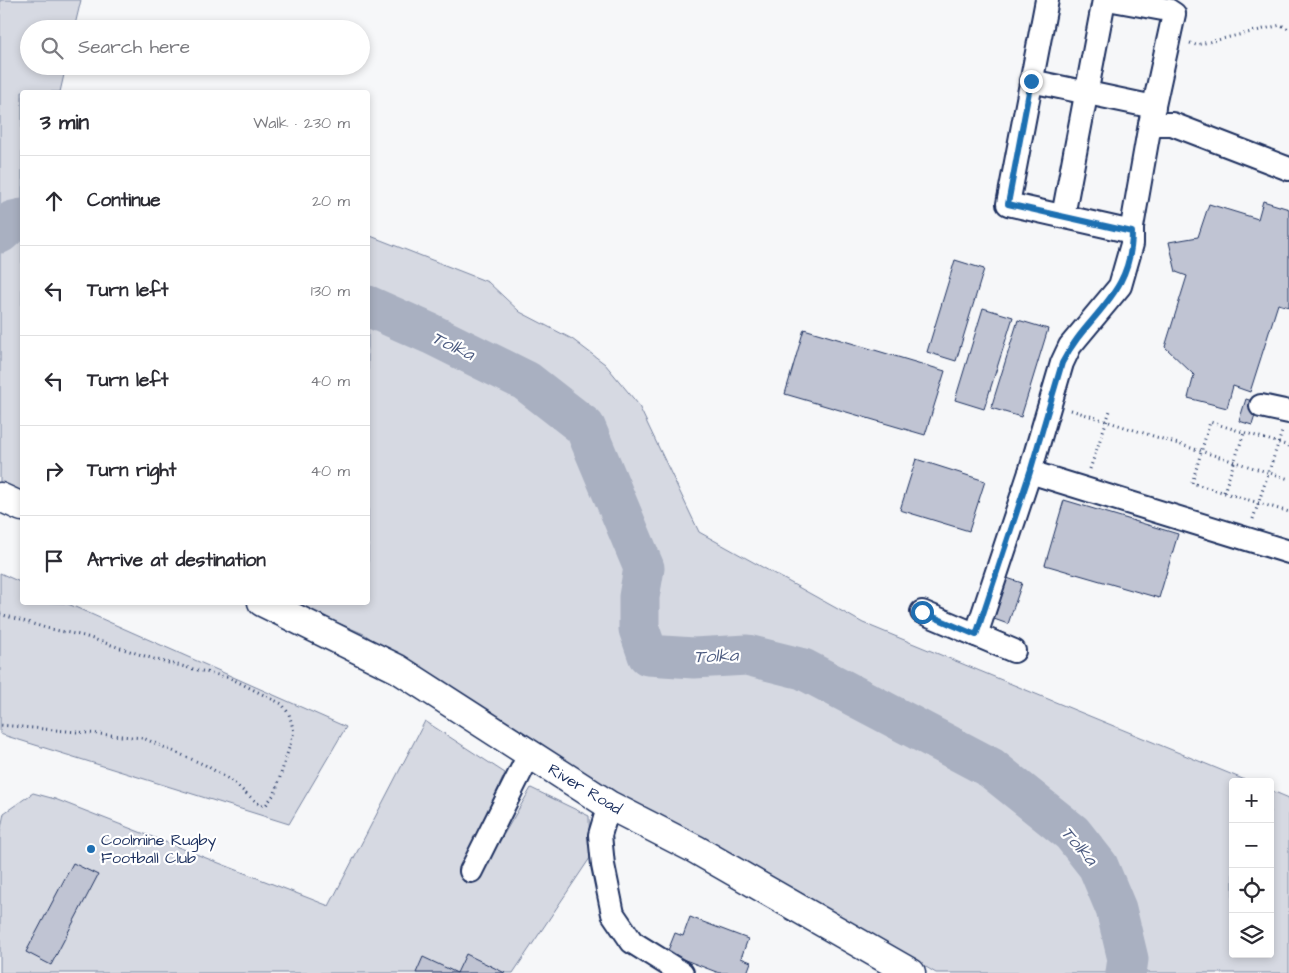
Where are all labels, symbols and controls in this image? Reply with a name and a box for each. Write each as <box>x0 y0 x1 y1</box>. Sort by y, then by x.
search box <box>20 20 370 75</box>
icon: search <box>38 34 66 62</box>
text: Search here <box>78 34 190 61</box>
route end <box>1020 70 1043 93</box>
text: 3 min <box>40 108 89 137</box>
text: Walk · 230 m <box>253 112 350 134</box>
icon: ahead <box>40 187 68 215</box>
text: Continue <box>87 187 161 214</box>
text: 20 m <box>312 190 350 212</box>
icon: left <box>40 277 68 305</box>
text: Turn left <box>87 277 168 304</box>
text: 130 m <box>311 280 350 302</box>
water label: Tolka <box>428 325 479 367</box>
icon: left <box>40 367 68 395</box>
text: Turn left <box>87 367 168 394</box>
text: 40 m <box>310 370 350 392</box>
icon: right <box>40 457 68 485</box>
text: Turn right <box>87 457 176 484</box>
text: 40 m <box>310 460 350 482</box>
icon: arrive <box>40 547 68 575</box>
text: Arrive at destination <box>87 547 266 574</box>
route start <box>911 601 934 624</box>
water label: Tolka <box>693 643 739 669</box>
street label: River Road <box>544 758 626 820</box>
map controls <box>1229 778 1274 958</box>
button: + <box>1229 778 1274 823</box>
water label: Tolka <box>1055 821 1104 872</box>
button: − <box>1229 823 1274 868</box>
place label: Coolmine Rugby Football Club <box>101 829 217 869</box>
marker: Coolmine Rugby Football Club <box>85 843 97 855</box>
button: locate <box>1229 868 1274 913</box>
button: layers <box>1229 913 1274 958</box>

